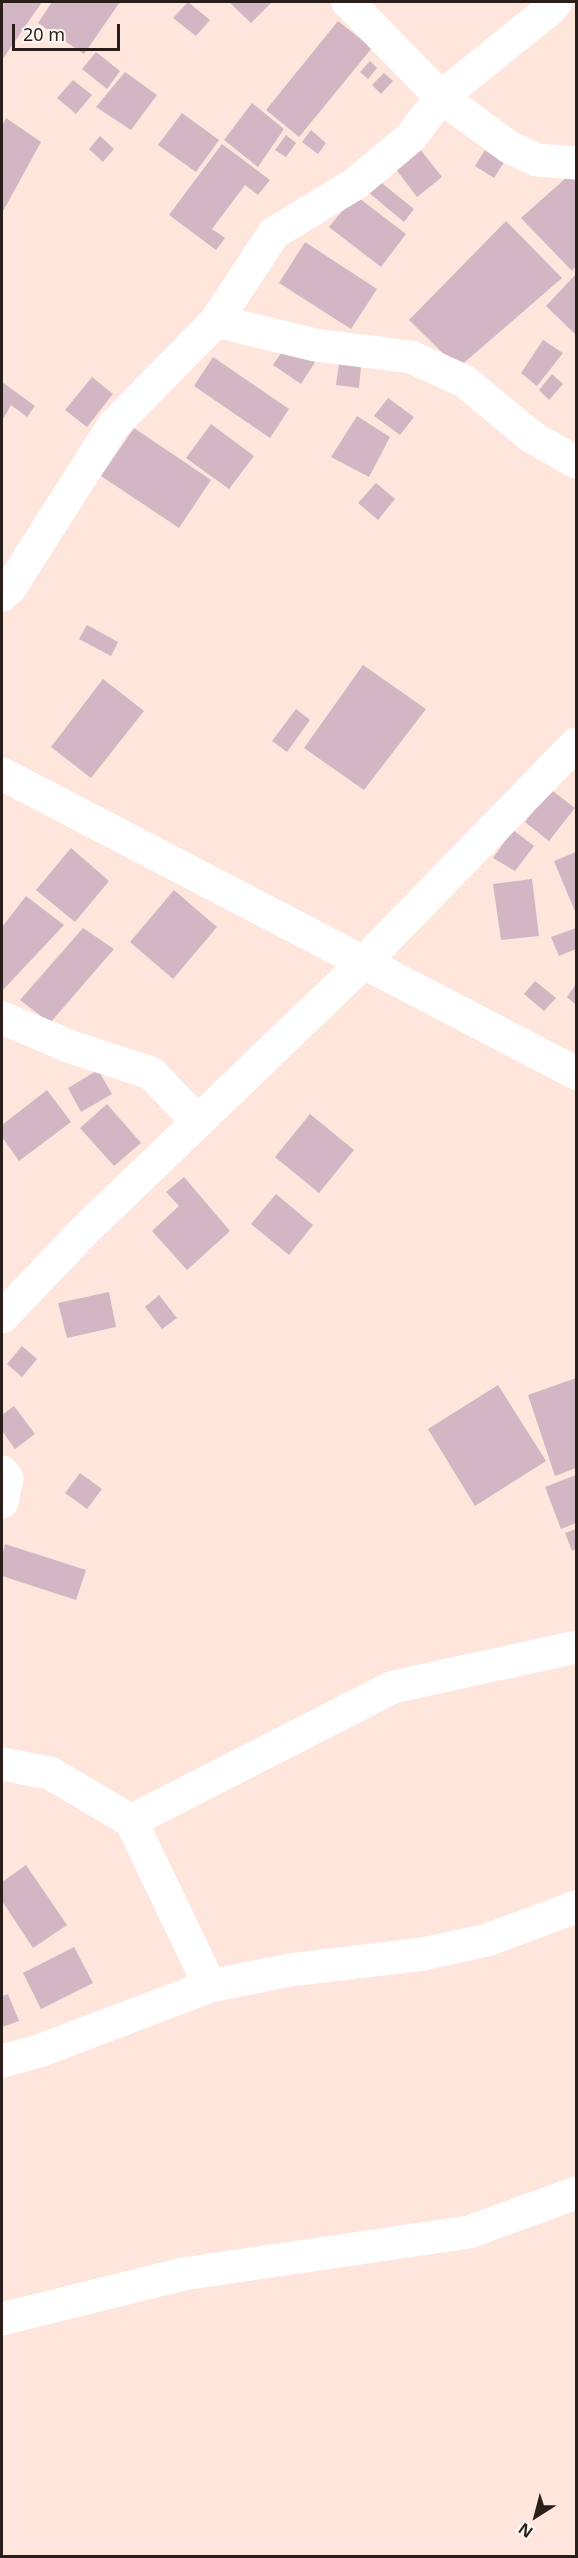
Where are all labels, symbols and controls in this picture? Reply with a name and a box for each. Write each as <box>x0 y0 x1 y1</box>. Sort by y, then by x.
scale bar <box>15 12 123 50</box>
text: 20 m <box>23 22 65 46</box>
north arrow <box>506 2486 566 2546</box>
text: N <box>514 2518 537 2543</box>

